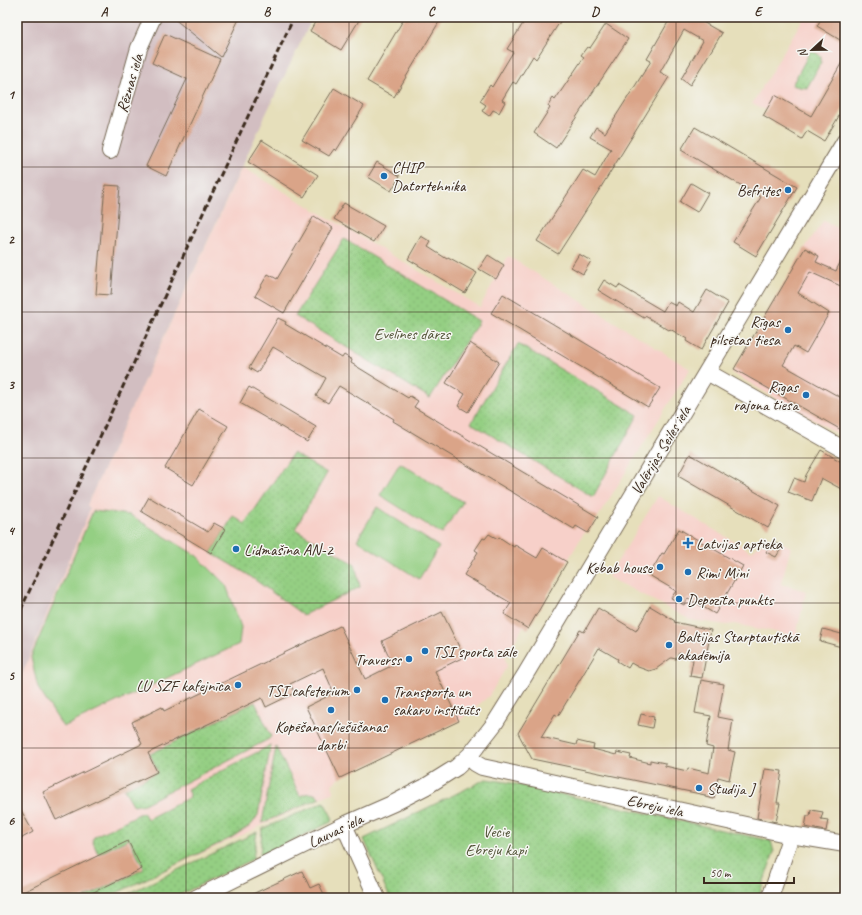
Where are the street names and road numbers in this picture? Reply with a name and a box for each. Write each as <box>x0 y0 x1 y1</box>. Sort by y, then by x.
street label: Rēznas iela <box>112 51 148 115</box>
street label: Valērijas Seiles iela <box>626 401 696 499</box>
street label: Ebreju iela <box>625 790 686 822</box>
street label: Lauvas iela <box>305 808 367 853</box>

